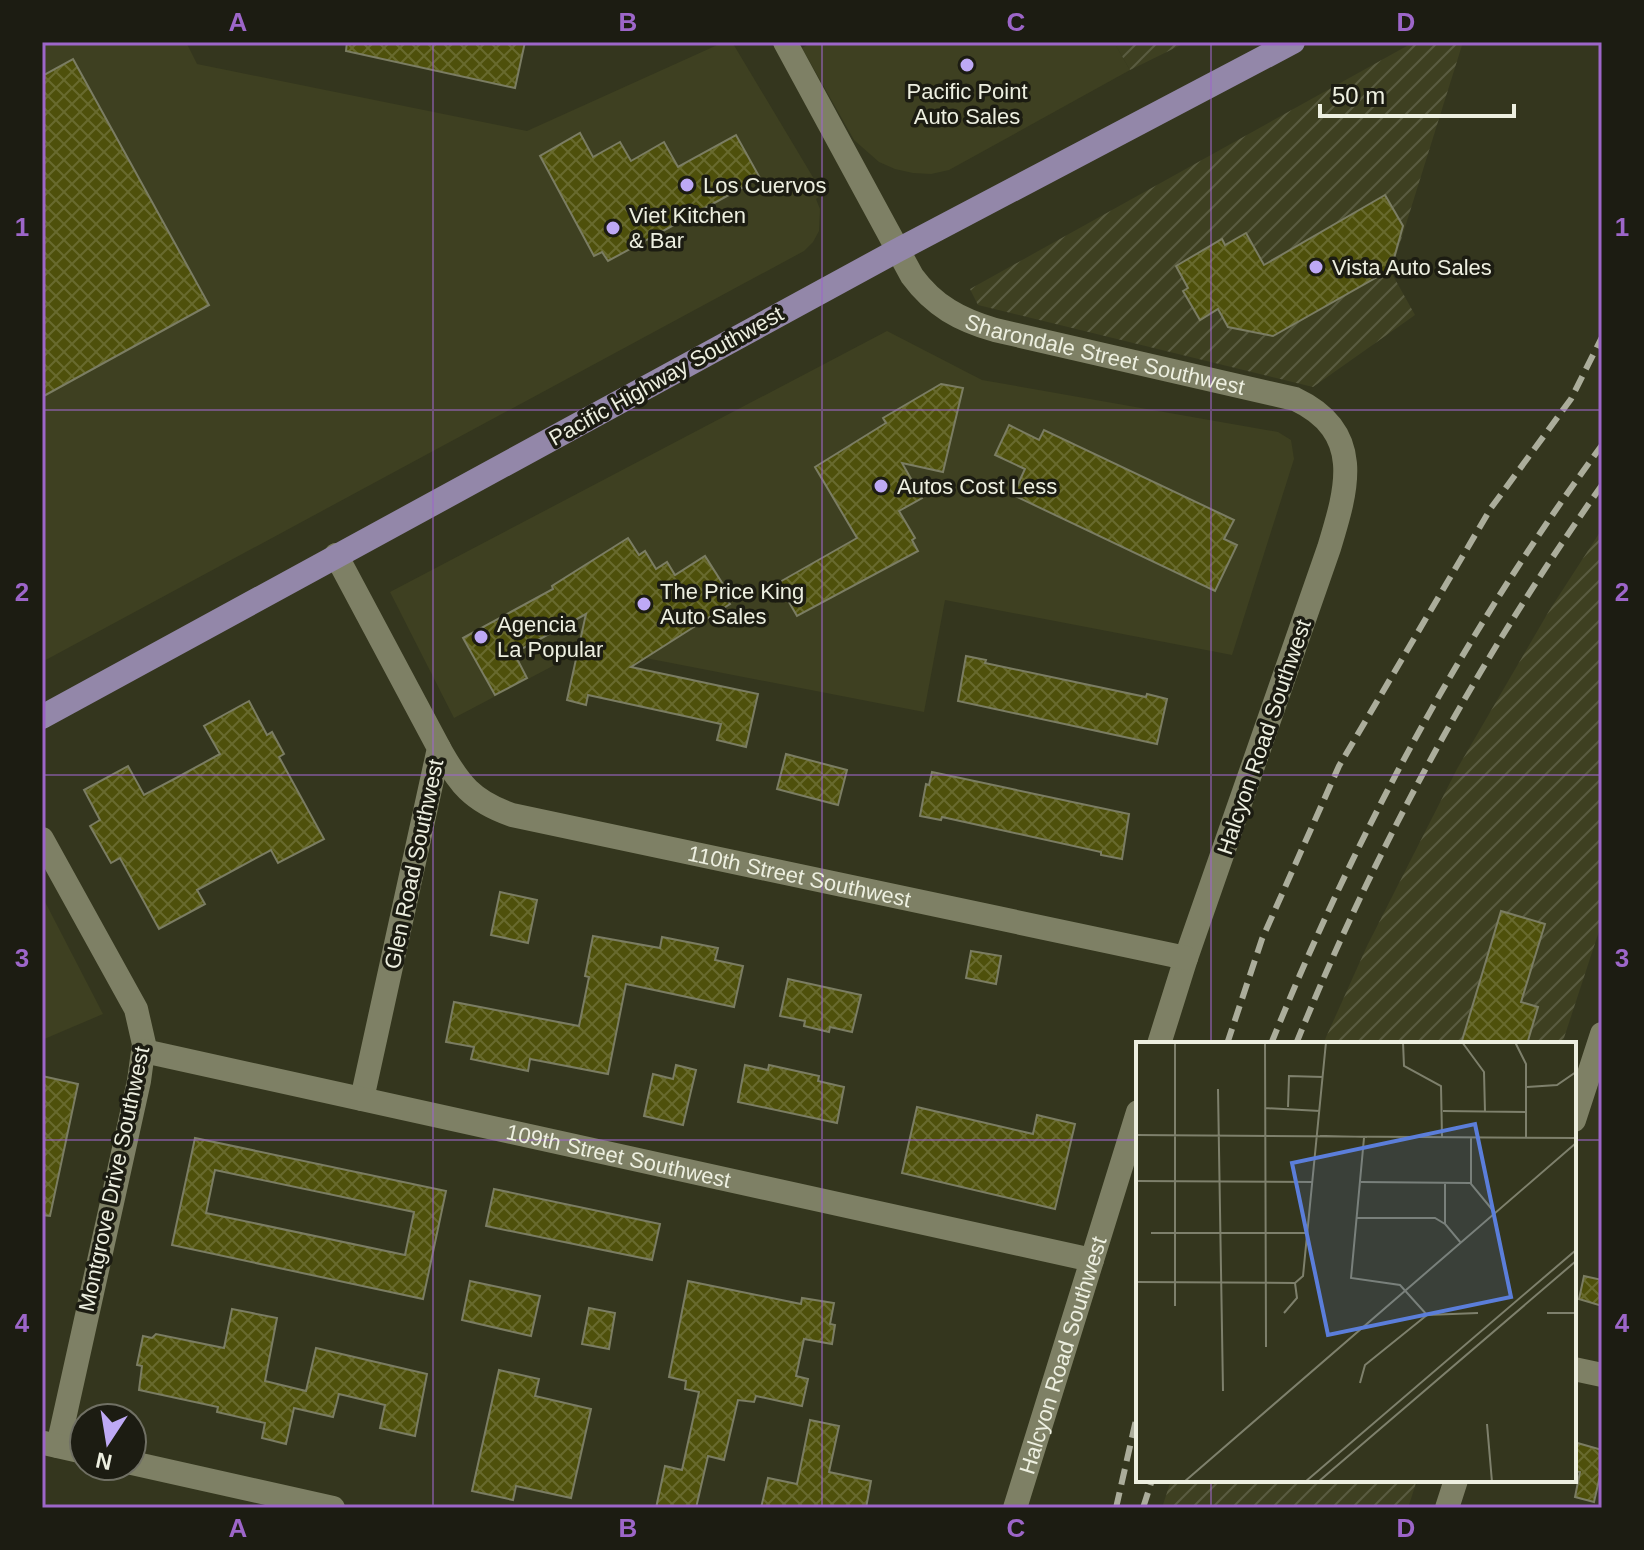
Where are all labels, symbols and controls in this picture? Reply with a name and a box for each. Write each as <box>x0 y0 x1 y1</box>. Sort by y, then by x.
text: A <box>229 7 248 37</box>
text: B <box>619 7 637 37</box>
text: C <box>1007 7 1026 37</box>
text: D <box>1397 7 1415 37</box>
marker: Pacific Point Auto Sales <box>958 56 976 74</box>
scale bar <box>1320 68 1514 118</box>
place label: Pacific Point Auto Sales <box>906 79 1028 129</box>
text: 50 m <box>1332 82 1385 109</box>
place label: Los Cuervos <box>703 173 827 198</box>
marker: Los Cuervos <box>678 176 696 194</box>
place label: Viet Kitchen & Bar <box>629 203 746 253</box>
text: 1 <box>15 212 29 242</box>
text: 1 <box>1615 212 1629 242</box>
marker: Viet Kitchen & Bar <box>604 219 622 237</box>
place label: Vista Auto Sales <box>1332 255 1492 280</box>
marker: Vista Auto Sales <box>1307 258 1325 276</box>
street label: Pacific Highway Southwest <box>544 301 788 451</box>
street label: Sharondale Street Southwest <box>962 308 1247 400</box>
place label: Autos Cost Less <box>897 474 1057 499</box>
marker: Autos Cost Less <box>872 477 890 495</box>
text: 2 <box>15 577 29 607</box>
text: 2 <box>1615 577 1629 607</box>
place label: The Price King Auto Sales <box>660 579 804 629</box>
marker: The Price King Auto Sales <box>635 595 653 613</box>
place label: Agencia La Popular <box>497 612 603 662</box>
street label: Halcyon Road Southwest <box>1212 616 1316 858</box>
marker: Agencia La Popular <box>472 628 490 646</box>
street label: Glen Road Southwest <box>380 757 448 971</box>
street label: 110th Street Southwest <box>686 840 913 912</box>
text: 3 <box>15 943 29 973</box>
text: 3 <box>1615 943 1629 973</box>
inset map <box>1136 1042 1576 1482</box>
street label: Montgrove Drive Southwest <box>74 1044 154 1314</box>
street label: 109th Street Southwest <box>504 1119 733 1192</box>
street label: Halcyon Road Southwest <box>1014 1233 1111 1477</box>
text: 4 <box>15 1308 30 1338</box>
text: 4 <box>1615 1308 1630 1338</box>
north arrow <box>68 1402 148 1482</box>
text: N <box>94 1447 114 1475</box>
text: A <box>229 1513 248 1543</box>
text: B <box>619 1513 637 1543</box>
text: C <box>1007 1513 1026 1543</box>
text: D <box>1397 1513 1415 1543</box>

